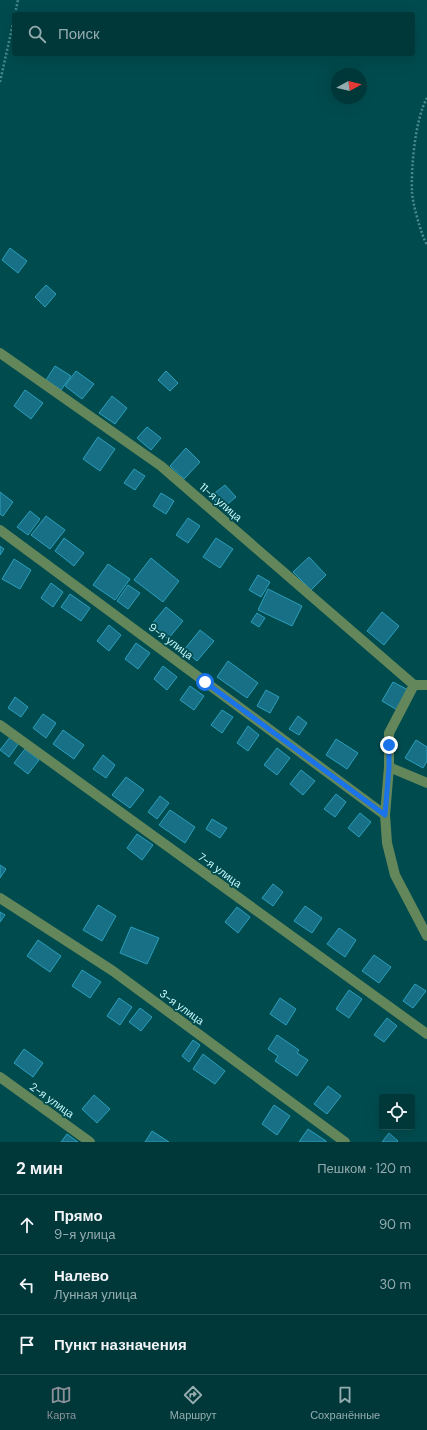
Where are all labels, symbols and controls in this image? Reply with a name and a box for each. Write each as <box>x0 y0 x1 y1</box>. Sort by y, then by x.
search box <box>12 12 415 56</box>
icon: search <box>26 23 48 45</box>
text: Поиск <box>58 24 100 44</box>
north arrow <box>331 68 367 104</box>
street label: 11-я улица <box>197 480 246 525</box>
street label: 9-я улица <box>146 620 197 663</box>
route start <box>196 673 214 691</box>
route end <box>380 736 398 754</box>
street label: 7-я улица <box>195 849 245 891</box>
street label: 3-я улица <box>157 986 208 1028</box>
street label: 2-я улица <box>27 1079 78 1121</box>
map controls <box>379 1094 415 1130</box>
button: locate <box>379 1094 415 1130</box>
text: 2 мин <box>16 1157 63 1179</box>
text: Пешком · 120 m <box>317 1160 411 1177</box>
text: Прямо <box>54 1206 103 1226</box>
icon: ahead <box>16 1214 38 1236</box>
text: 90 m <box>379 1216 411 1233</box>
text: 9-я улица <box>54 1226 115 1243</box>
text: Налево <box>54 1266 109 1286</box>
icon: left <box>16 1274 38 1296</box>
text: 30 m <box>379 1276 411 1293</box>
text: Лунная улица <box>54 1286 137 1303</box>
icon: arrive <box>16 1334 38 1356</box>
text: Пункт назначения <box>54 1335 187 1355</box>
tab: Карта <box>47 1384 76 1422</box>
tab: Маршрут <box>170 1384 217 1422</box>
tab: Сохранённые <box>310 1384 380 1422</box>

